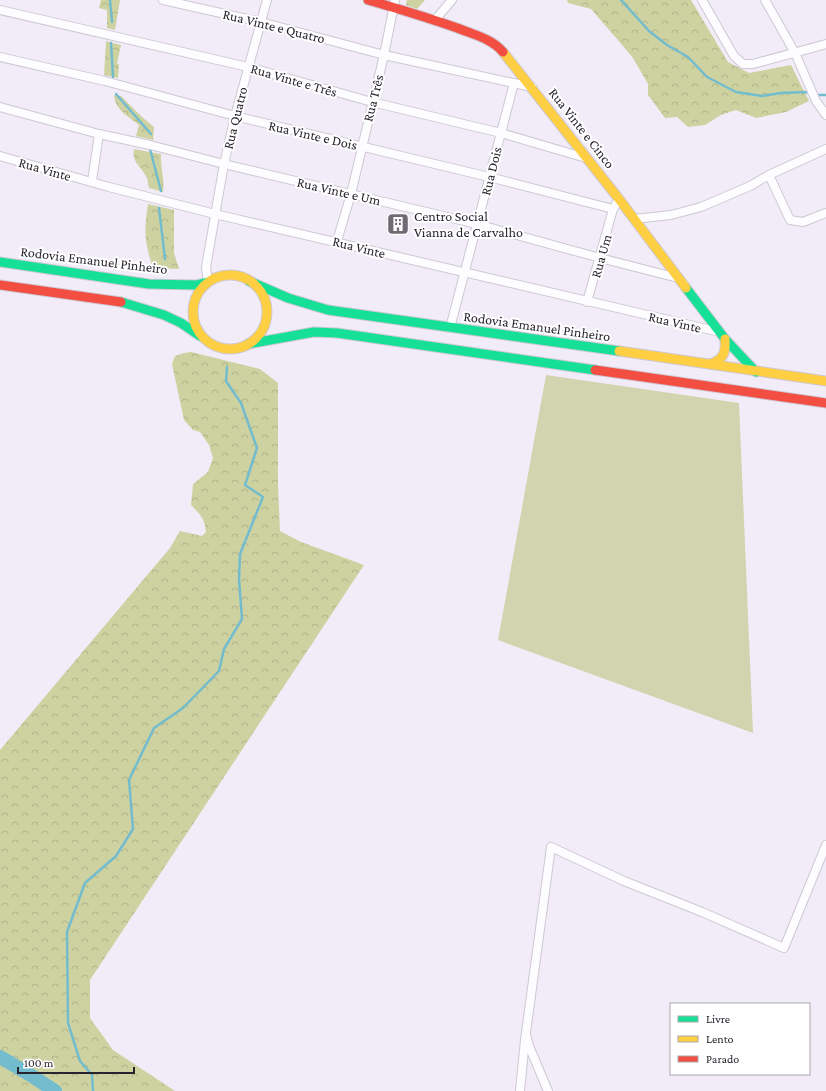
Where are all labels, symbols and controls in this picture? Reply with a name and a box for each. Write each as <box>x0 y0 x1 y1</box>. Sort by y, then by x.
street label: Rua Vinte e Quatro <box>221 6 327 46</box>
street label: Rua Vinte e Três <box>249 60 339 100</box>
street label: Rua Três <box>359 73 387 123</box>
street label: Rua Quatro <box>220 85 250 151</box>
street label: Rua Vinte e Cinco <box>546 85 618 171</box>
street label: Rua Vinte e Dois <box>267 117 359 153</box>
street label: Rua Dois <box>477 145 505 197</box>
street label: Rua Vinte <box>17 154 73 184</box>
street label: Rua Vinte e Um <box>296 174 382 208</box>
place label: Centro Social Vianna de Carvalho <box>414 208 523 240</box>
building icon: Centro Social Vianna de Carvalho <box>385 211 411 237</box>
street label: Rua Um <box>587 232 615 280</box>
street label: Rua Vinte <box>331 233 387 261</box>
street label: Rodovia Emanuel Pinheiro <box>20 243 168 277</box>
street label: Rodovia Emanuel Pinheiro <box>463 308 611 344</box>
street label: Rua Vinte <box>647 308 703 336</box>
legend <box>670 1003 810 1075</box>
text: Livre <box>706 1012 730 1026</box>
text: Lento <box>706 1032 734 1046</box>
scale bar <box>18 1049 134 1075</box>
text: Parado <box>706 1052 739 1066</box>
text: 100 m <box>24 1056 54 1070</box>

